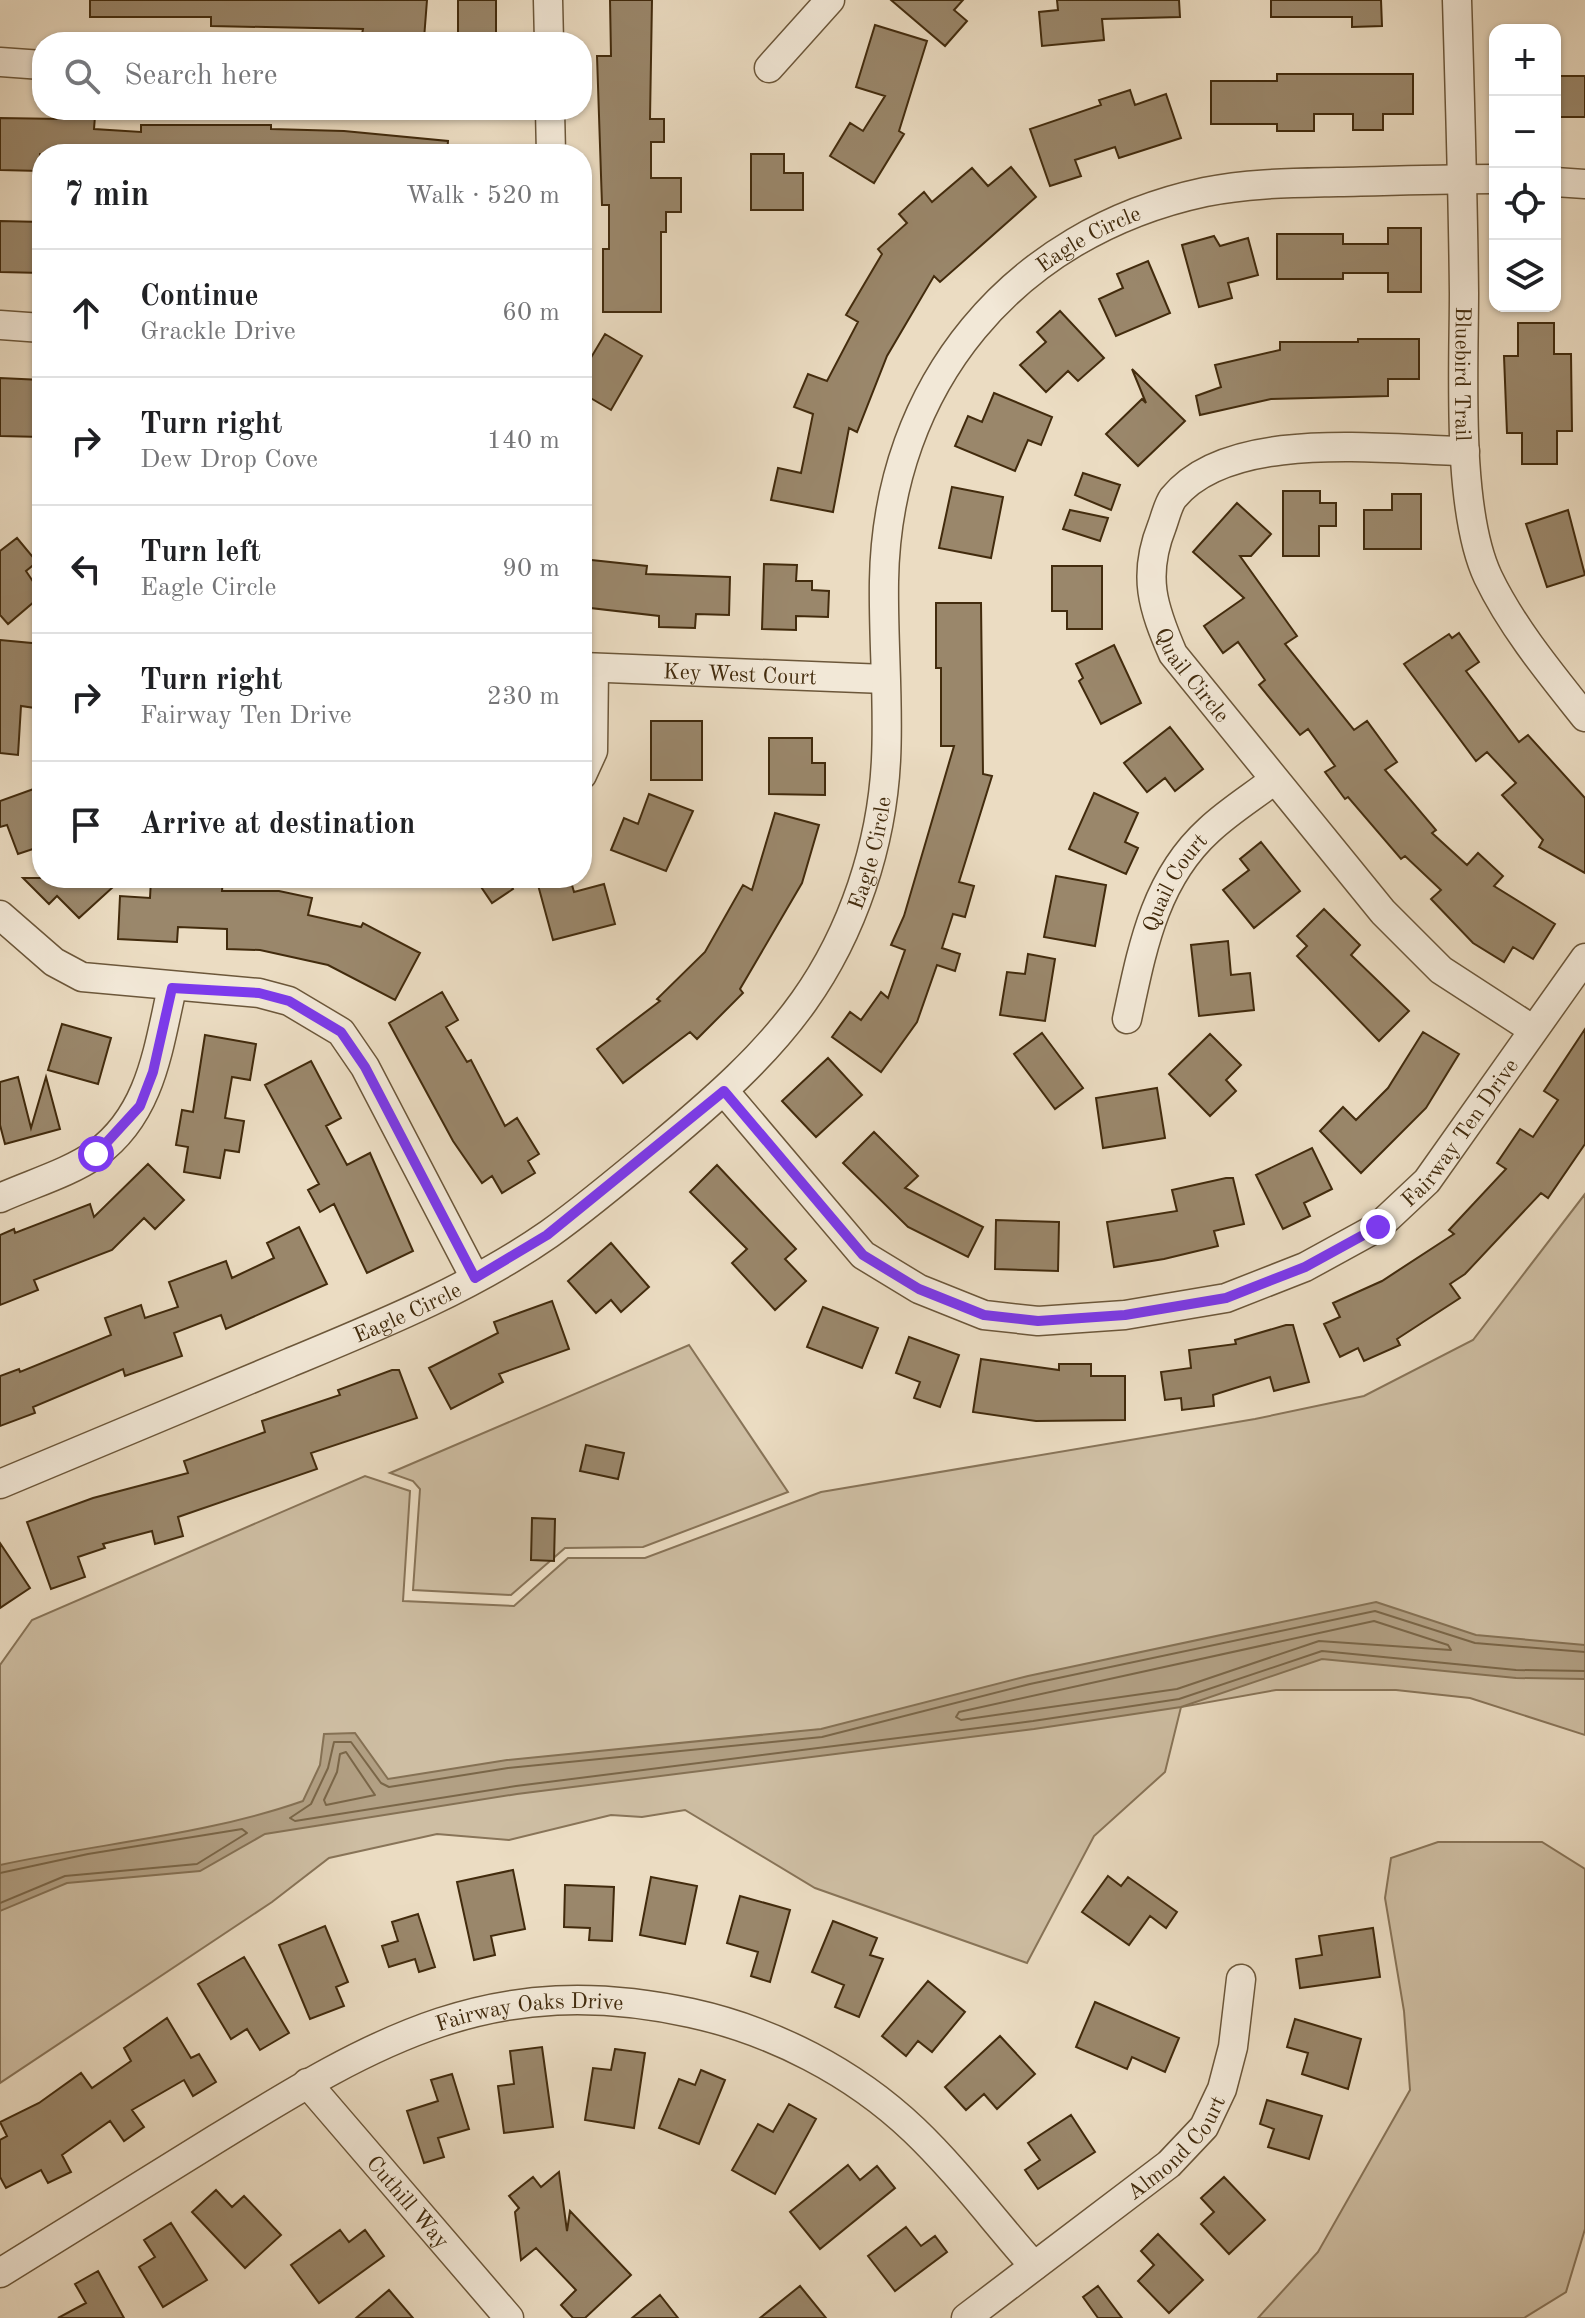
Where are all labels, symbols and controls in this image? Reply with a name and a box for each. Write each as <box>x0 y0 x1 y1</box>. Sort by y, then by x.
map controls <box>1489 24 1561 312</box>
button: + <box>1489 24 1561 96</box>
search box <box>32 32 592 120</box>
icon: search <box>60 54 104 98</box>
text: Search here <box>124 61 278 91</box>
button: − <box>1489 96 1561 168</box>
button: locate <box>1489 168 1561 240</box>
text: 7 min <box>64 179 149 213</box>
text: Walk · 520 m <box>406 183 560 209</box>
street label: Eagle Circle <box>1033 203 1144 277</box>
button: layers <box>1489 240 1561 312</box>
text: Continue <box>140 282 259 312</box>
icon: ahead <box>64 291 108 335</box>
text: 60 m <box>502 300 560 326</box>
street label: Bluebird Trail <box>1450 306 1473 442</box>
text: Grackle Drive <box>140 319 296 345</box>
text: Turn right <box>140 410 282 440</box>
icon: right <box>64 419 108 463</box>
text: 140 m <box>487 428 560 454</box>
text: Dew Drop Cove <box>140 447 318 473</box>
text: Turn left <box>140 538 261 568</box>
icon: left <box>64 547 108 591</box>
text: 90 m <box>502 556 560 582</box>
text: Eagle Circle <box>140 575 277 601</box>
street label: Quail Circle <box>1150 625 1233 727</box>
street label: Key West Court <box>663 661 817 689</box>
text: Turn right <box>140 666 282 696</box>
icon: right <box>64 675 108 719</box>
text: 230 m <box>487 684 560 710</box>
text: Fairway Ten Drive <box>140 703 352 729</box>
street label: Eagle Circle <box>845 795 896 913</box>
icon: arrive <box>64 803 108 847</box>
text: Arrive at destination <box>140 810 415 840</box>
street label: Quail Court <box>1140 830 1212 935</box>
street label: Fairway Ten Drive <box>1398 1055 1523 1212</box>
route start <box>78 1136 114 1172</box>
route end <box>1360 1209 1396 1245</box>
street label: Eagle Circle <box>351 1279 465 1348</box>
street label: Fairway Oaks Drive <box>433 1991 624 2036</box>
street label: Almond Court <box>1124 2093 1230 2205</box>
street label: Cuthill Way <box>362 2152 453 2253</box>

